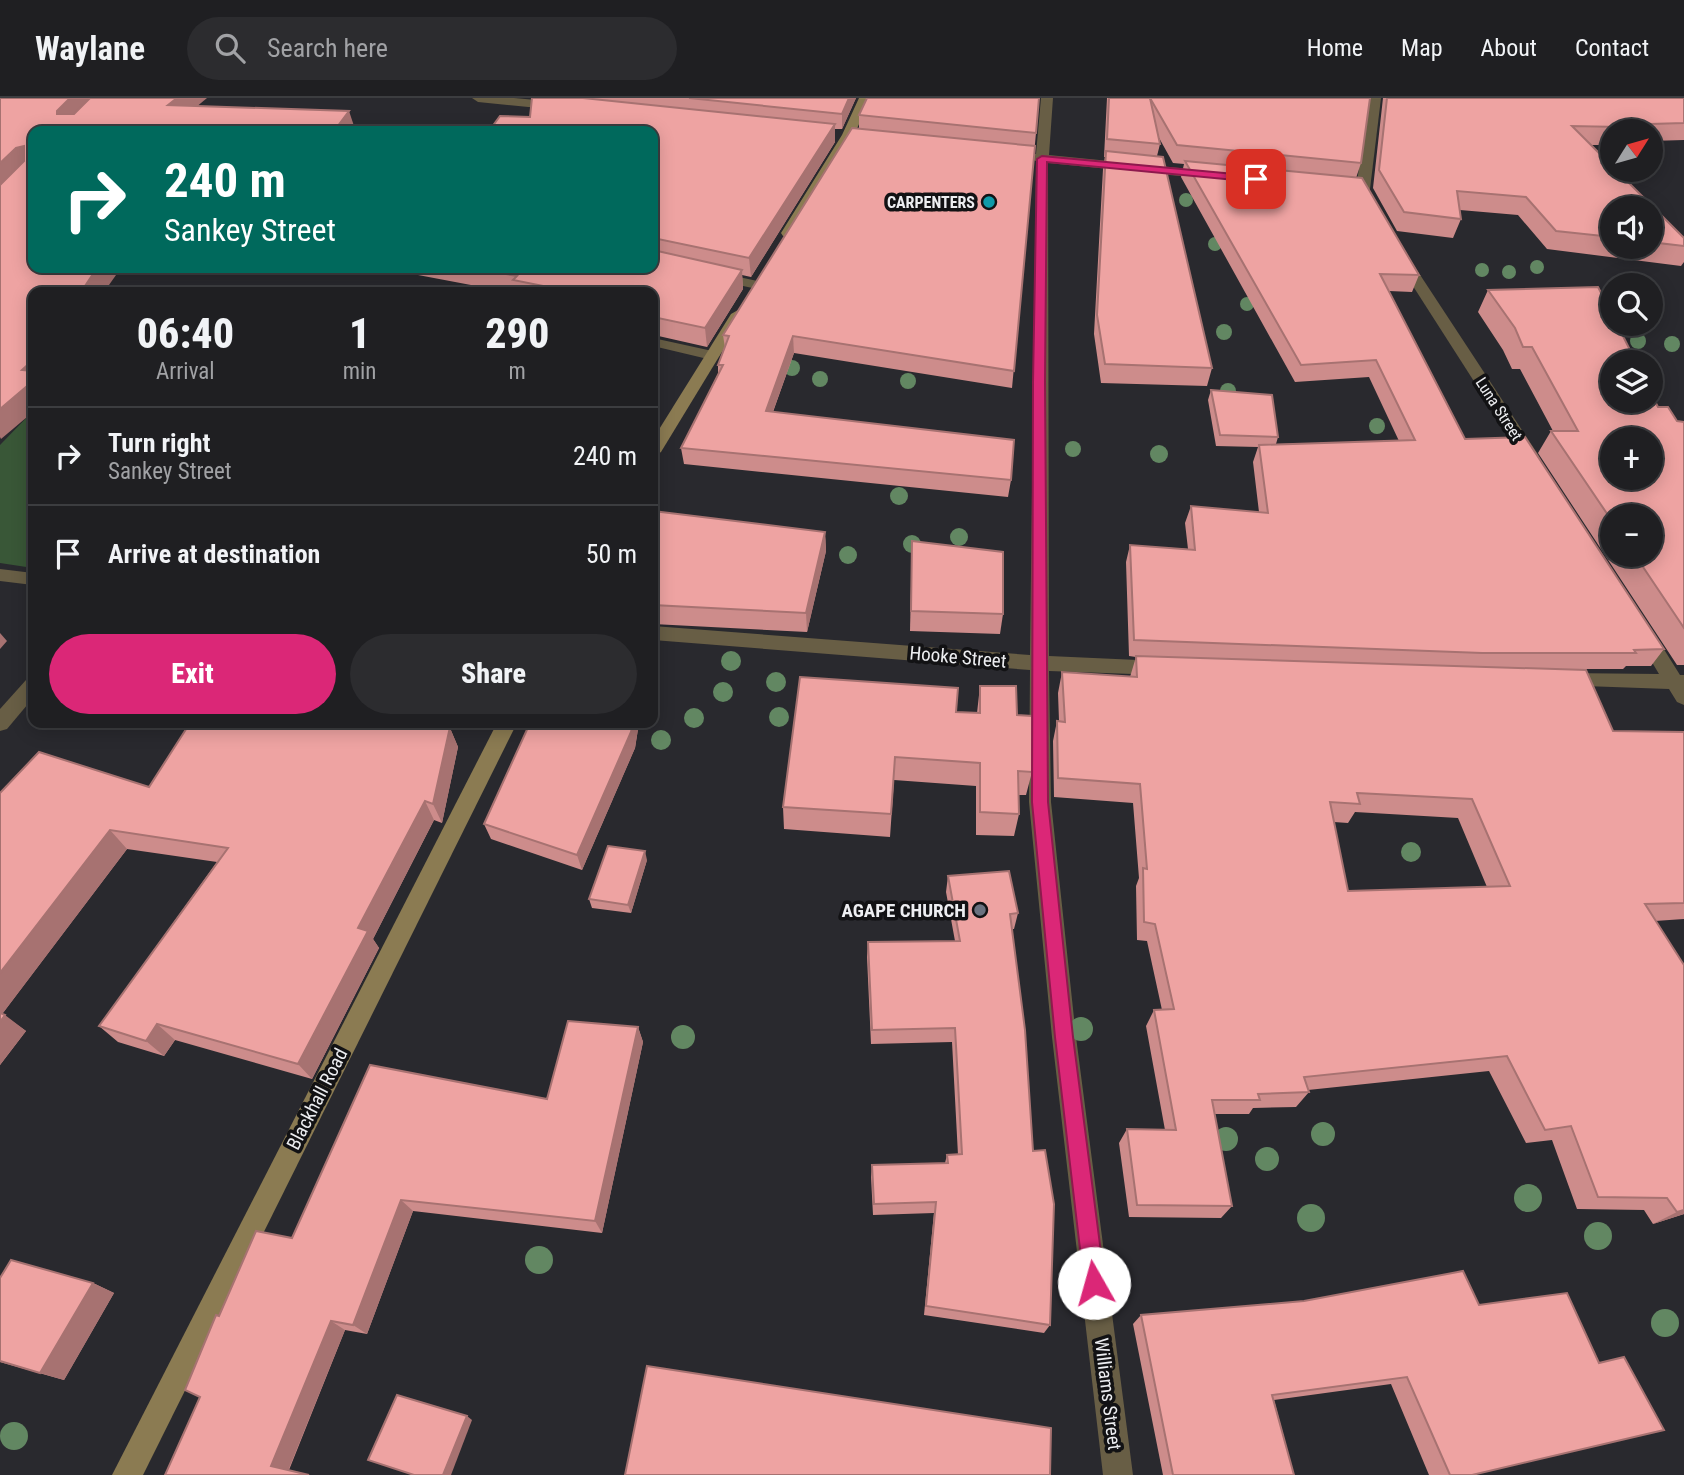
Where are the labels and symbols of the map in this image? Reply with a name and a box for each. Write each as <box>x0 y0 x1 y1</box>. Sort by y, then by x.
north arrow <box>1600 119 1662 182</box>
pin <box>1226 149 1286 209</box>
place label: CARPENTERS <box>887 193 975 212</box>
marker: CARPENTERS <box>981 194 997 210</box>
street label: Luna Street <box>1472 374 1527 444</box>
street label: Hooke Street <box>909 641 1007 673</box>
place label: AGAPE CHURCH <box>842 899 966 922</box>
marker: AGAPE CHURCH <box>972 902 988 918</box>
street label: Blackhall Road <box>282 1044 352 1154</box>
position arrow <box>1057 1246 1131 1320</box>
street label: Williams Street <box>1090 1337 1126 1451</box>

